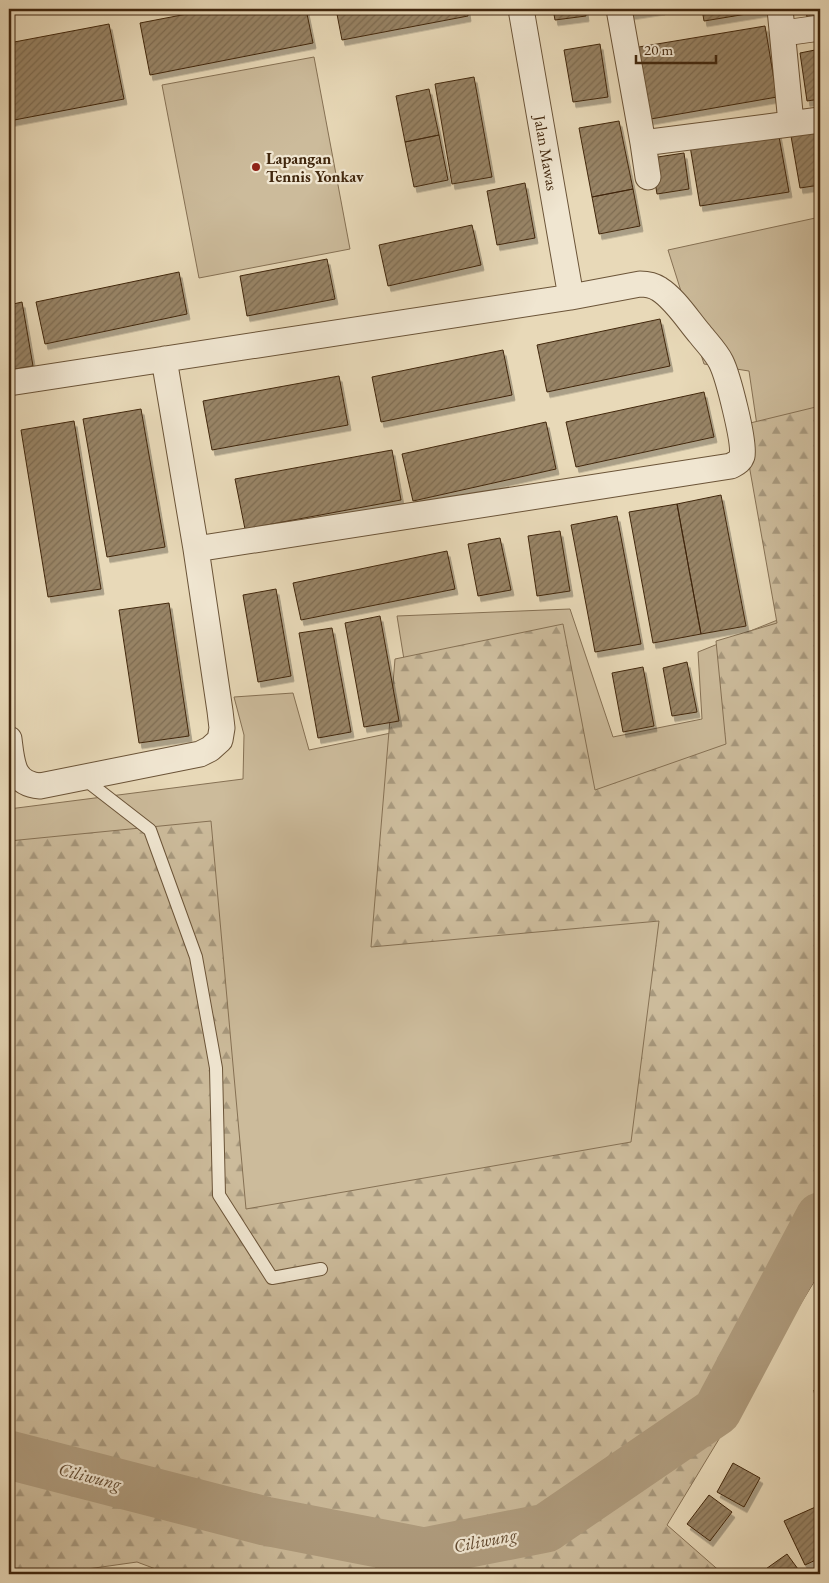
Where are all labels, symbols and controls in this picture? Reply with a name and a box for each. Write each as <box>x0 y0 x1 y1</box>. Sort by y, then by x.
scale bar <box>636 32 716 64</box>
text: 20 m <box>644 40 673 59</box>
street label: Jalan Mawas <box>529 112 563 192</box>
place label: Lapangan Tennis Yonkav <box>266 148 364 187</box>
marker: Lapangan Tennis Yonkav <box>250 161 262 173</box>
water label: Ciliwung <box>56 1457 124 1496</box>
water label: Ciliwung <box>452 1523 519 1558</box>

